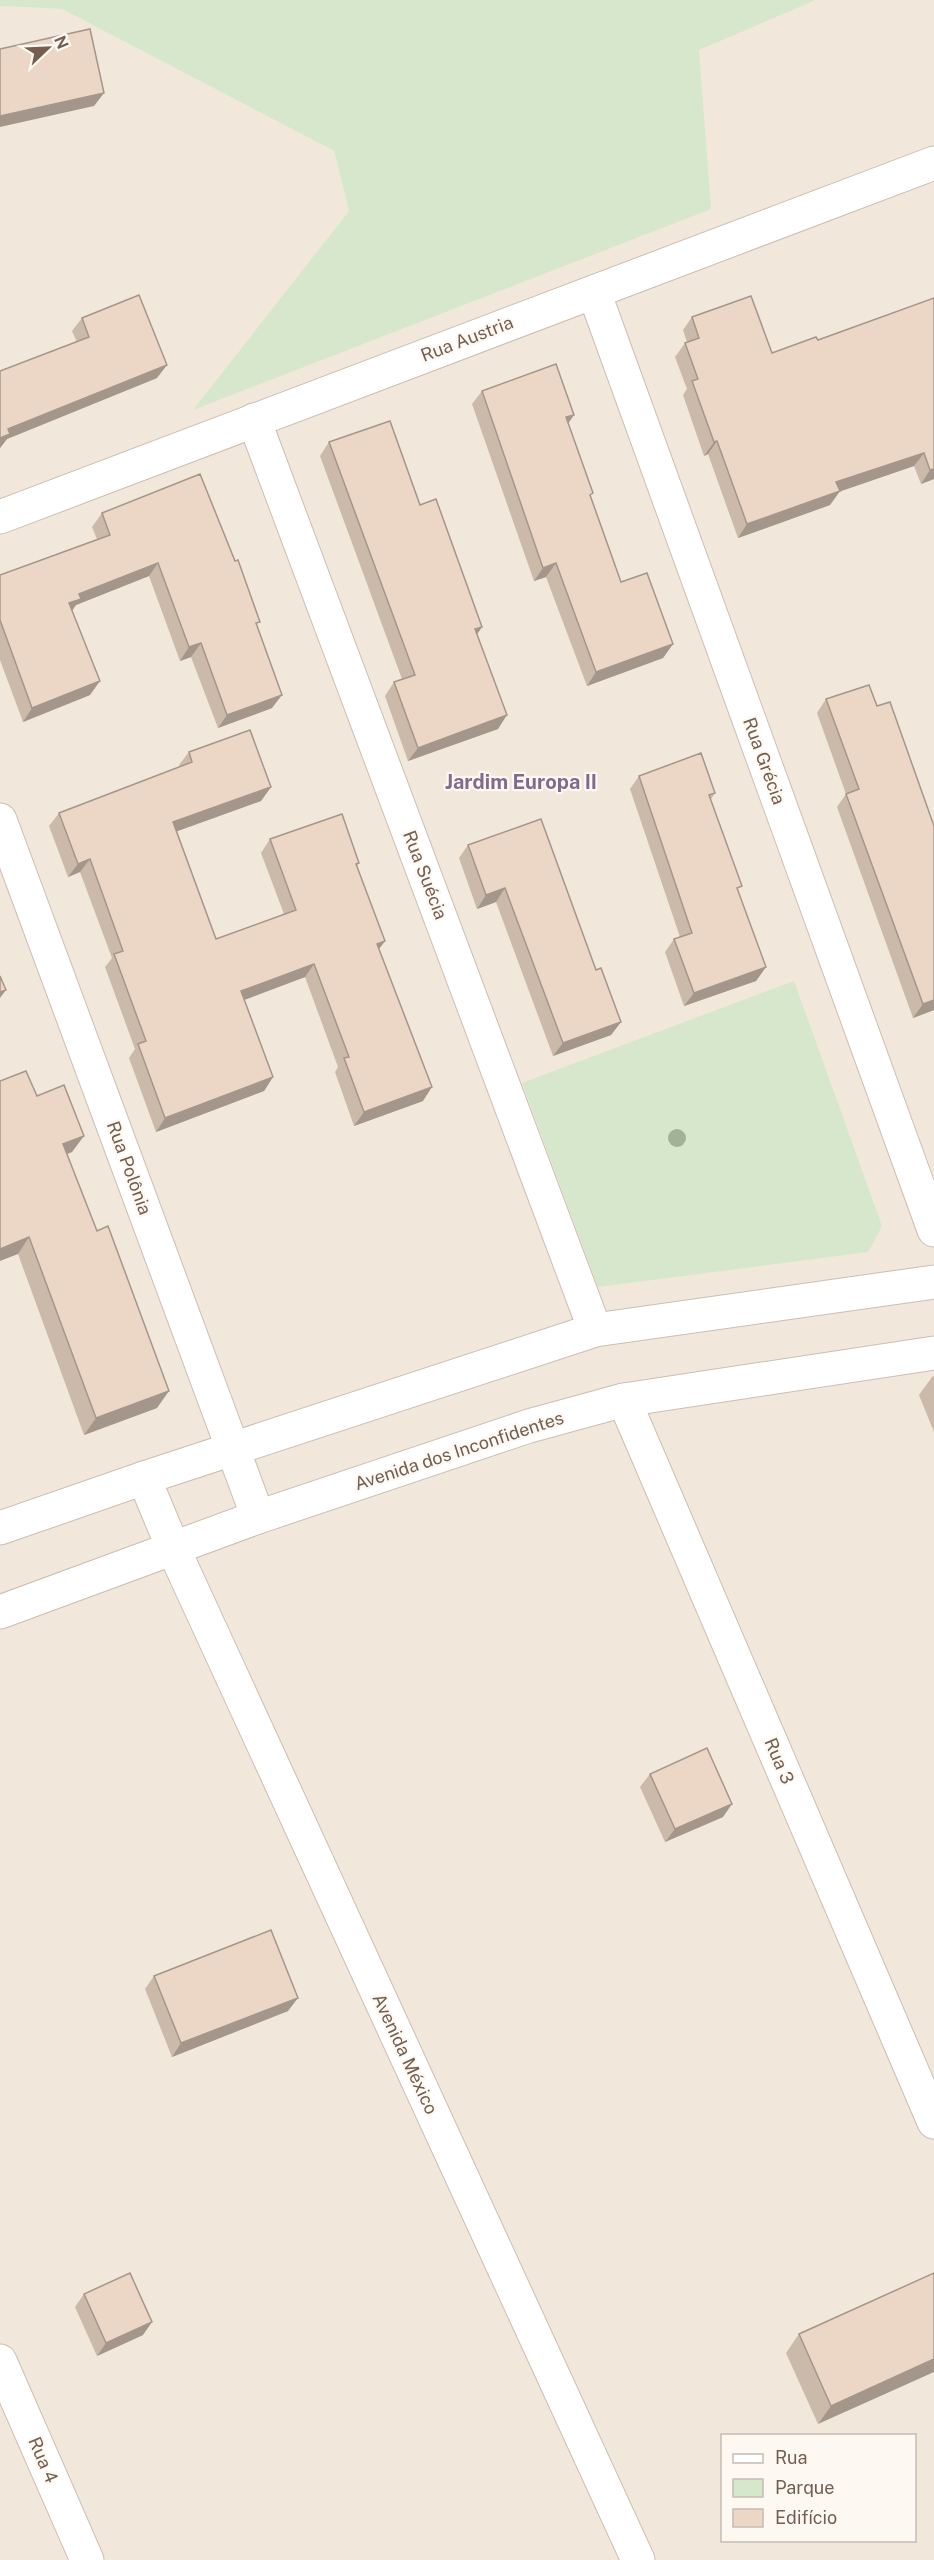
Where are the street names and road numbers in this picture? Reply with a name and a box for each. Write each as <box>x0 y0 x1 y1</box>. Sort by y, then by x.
street label: Rua Austria <box>418 311 516 366</box>
street label: Rua Grécia <box>739 714 790 807</box>
street label: Rua Suécia <box>399 827 452 922</box>
street label: Rua Polônia <box>103 1118 156 1218</box>
street label: Avenida dos Inconfidentes <box>352 1407 566 1494</box>
street label: Rua 3 <box>760 1735 799 1787</box>
street label: Avenida México <box>368 1990 443 2117</box>
street label: Rua 4 <box>24 2434 63 2486</box>

